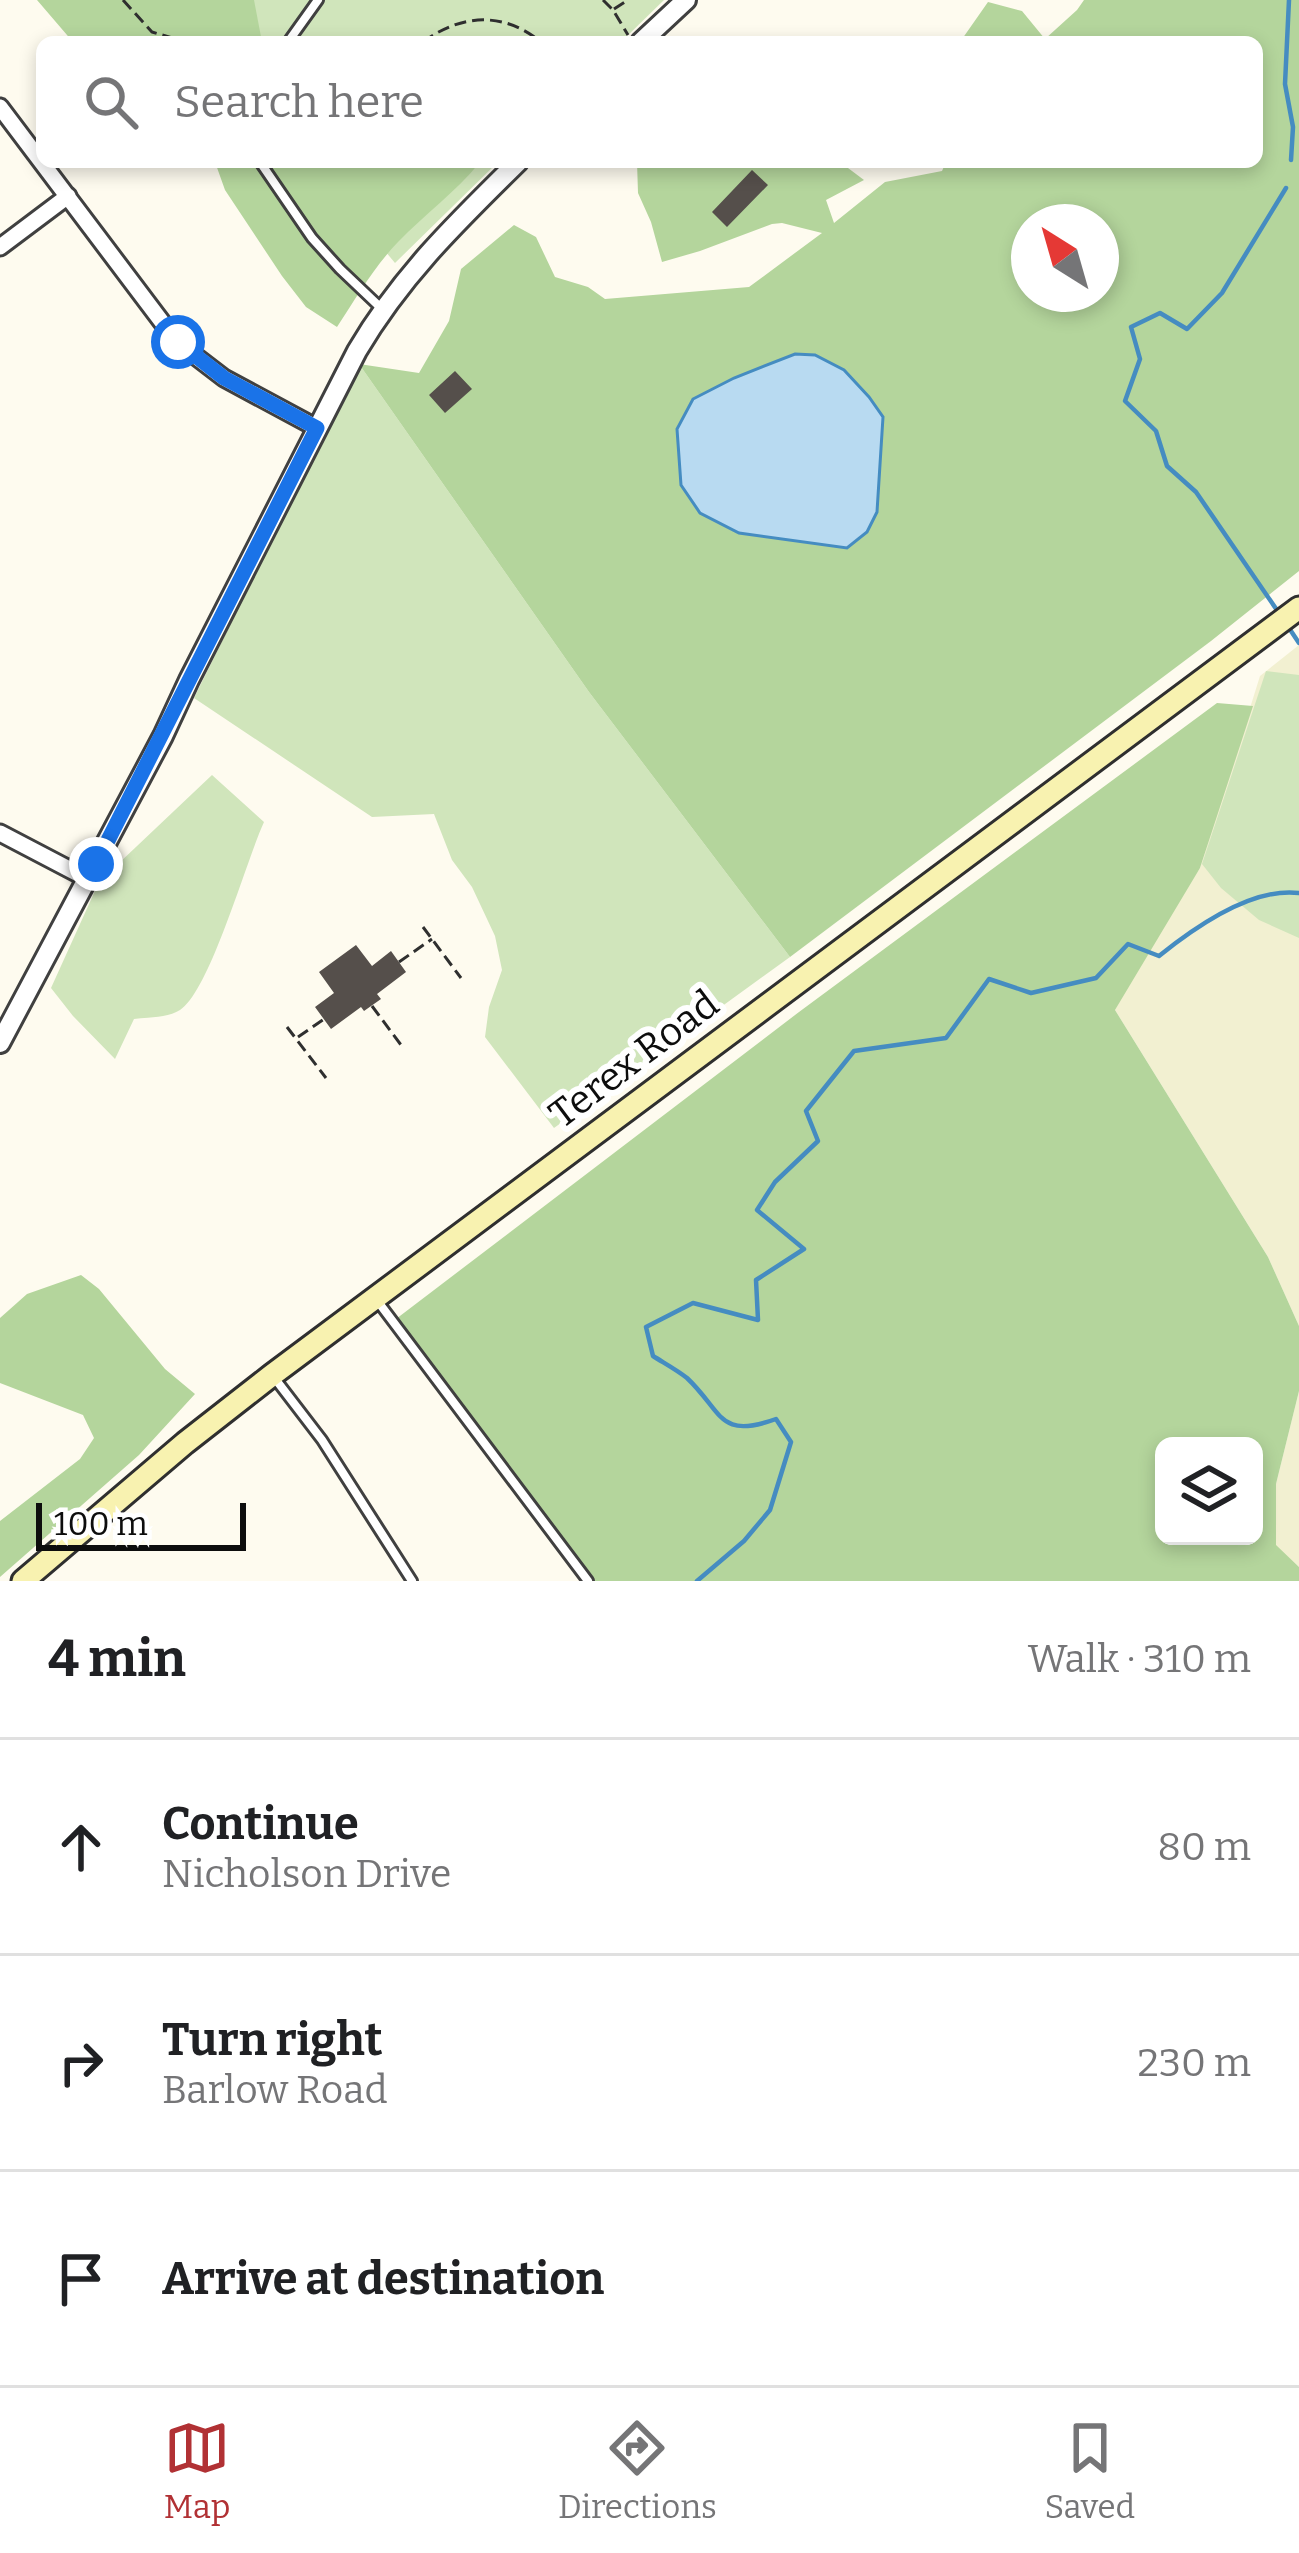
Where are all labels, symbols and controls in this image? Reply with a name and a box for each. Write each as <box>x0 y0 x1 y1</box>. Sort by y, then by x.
search box <box>36 36 1263 168</box>
icon: search <box>78 69 144 135</box>
text: Search here <box>174 75 424 129</box>
north arrow <box>1011 204 1119 312</box>
route start <box>151 315 205 369</box>
route end <box>69 837 123 891</box>
street label: Terex Road <box>540 981 728 1137</box>
map controls <box>1155 1437 1263 1545</box>
button: layers <box>1155 1437 1263 1545</box>
scale bar <box>36 1497 246 1550</box>
text: 100 m <box>54 1504 148 1544</box>
text: 4 min <box>48 1628 186 1690</box>
text: Walk · 310 m <box>1028 1636 1251 1682</box>
text: Continue <box>162 1797 359 1851</box>
icon: ahead <box>48 1814 114 1880</box>
text: 80 m <box>1158 1824 1251 1870</box>
text: Nicholson Drive <box>162 1851 451 1897</box>
text: Turn right <box>162 2013 382 2067</box>
icon: right <box>48 2030 114 2096</box>
text: 230 m <box>1138 2040 1251 2086</box>
text: Barlow Road <box>162 2067 388 2113</box>
icon: arrive <box>48 2246 114 2312</box>
text: Arrive at destination <box>162 2252 604 2306</box>
tab: Map <box>164 2415 230 2527</box>
tab: Directions <box>558 2415 717 2527</box>
tab: Saved <box>1045 2415 1135 2527</box>

